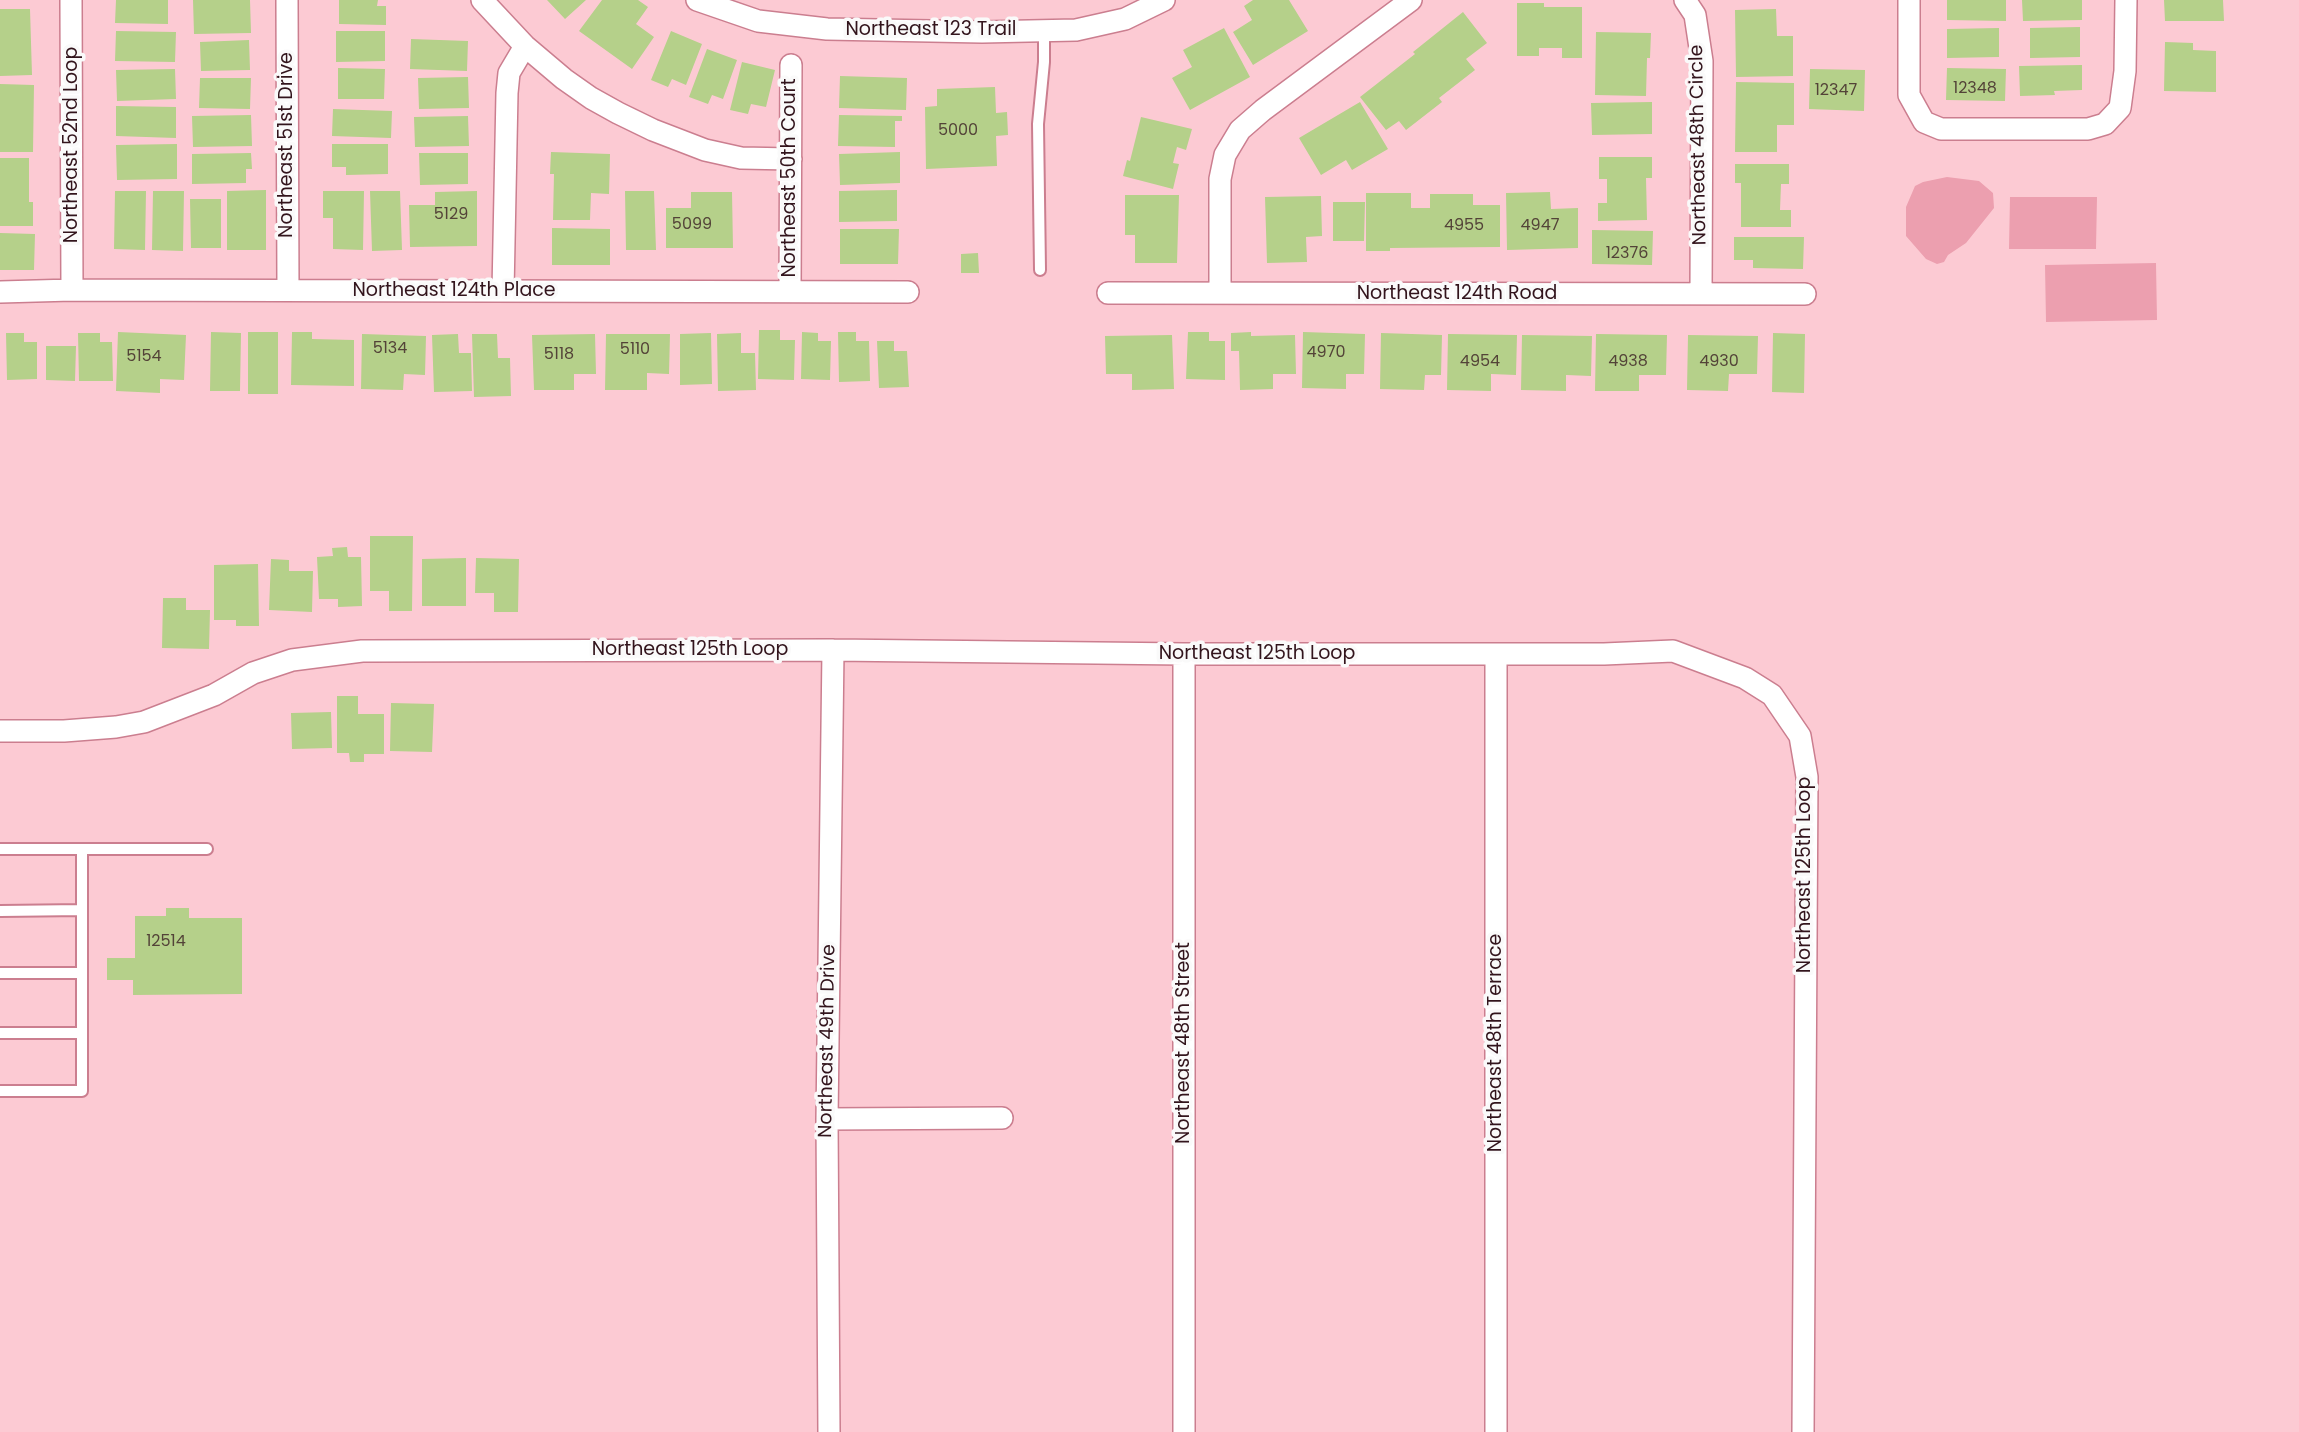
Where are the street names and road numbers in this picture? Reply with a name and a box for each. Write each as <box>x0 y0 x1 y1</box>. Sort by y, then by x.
street label: Northeast 123 Trail <box>845 19 1017 41</box>
street label: Northeast 48th Circle <box>1686 44 1712 246</box>
street label: Northeast 52nd Loop <box>61 47 83 243</box>
street label: Northeast 51st Drive <box>276 52 298 238</box>
street label: Northeast 50th Court <box>779 78 801 278</box>
street label: Northeast 124th Place <box>352 280 556 302</box>
street label: Northeast 124th Road <box>1357 283 1557 305</box>
street label: Northeast 125th Loop <box>592 639 788 661</box>
street label: Northeast 125th Loop <box>1159 643 1355 665</box>
street label: Northeast 125th Loop <box>1794 777 1816 973</box>
street label: Northeast 48th Terrace <box>1485 934 1507 1152</box>
street label: Northeast 48th Street <box>1173 942 1195 1144</box>
street label: Northeast 49th Drive <box>815 944 841 1138</box>

